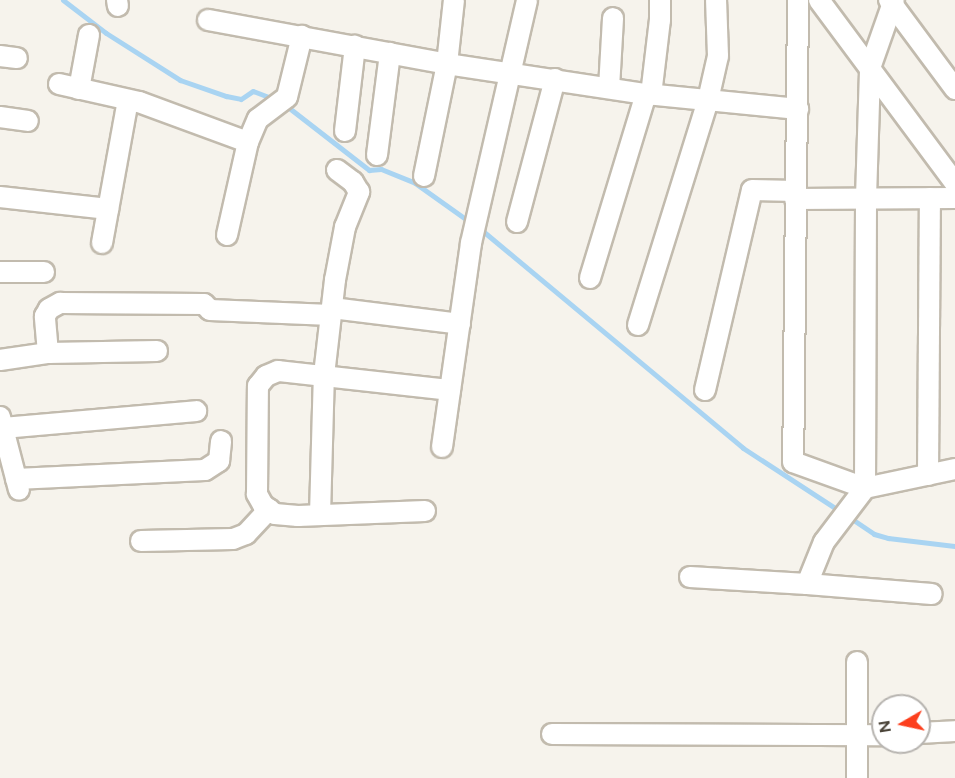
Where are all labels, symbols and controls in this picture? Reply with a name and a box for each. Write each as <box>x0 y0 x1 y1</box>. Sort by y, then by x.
north arrow <box>871 694 931 754</box>
text: N <box>874 719 895 734</box>

